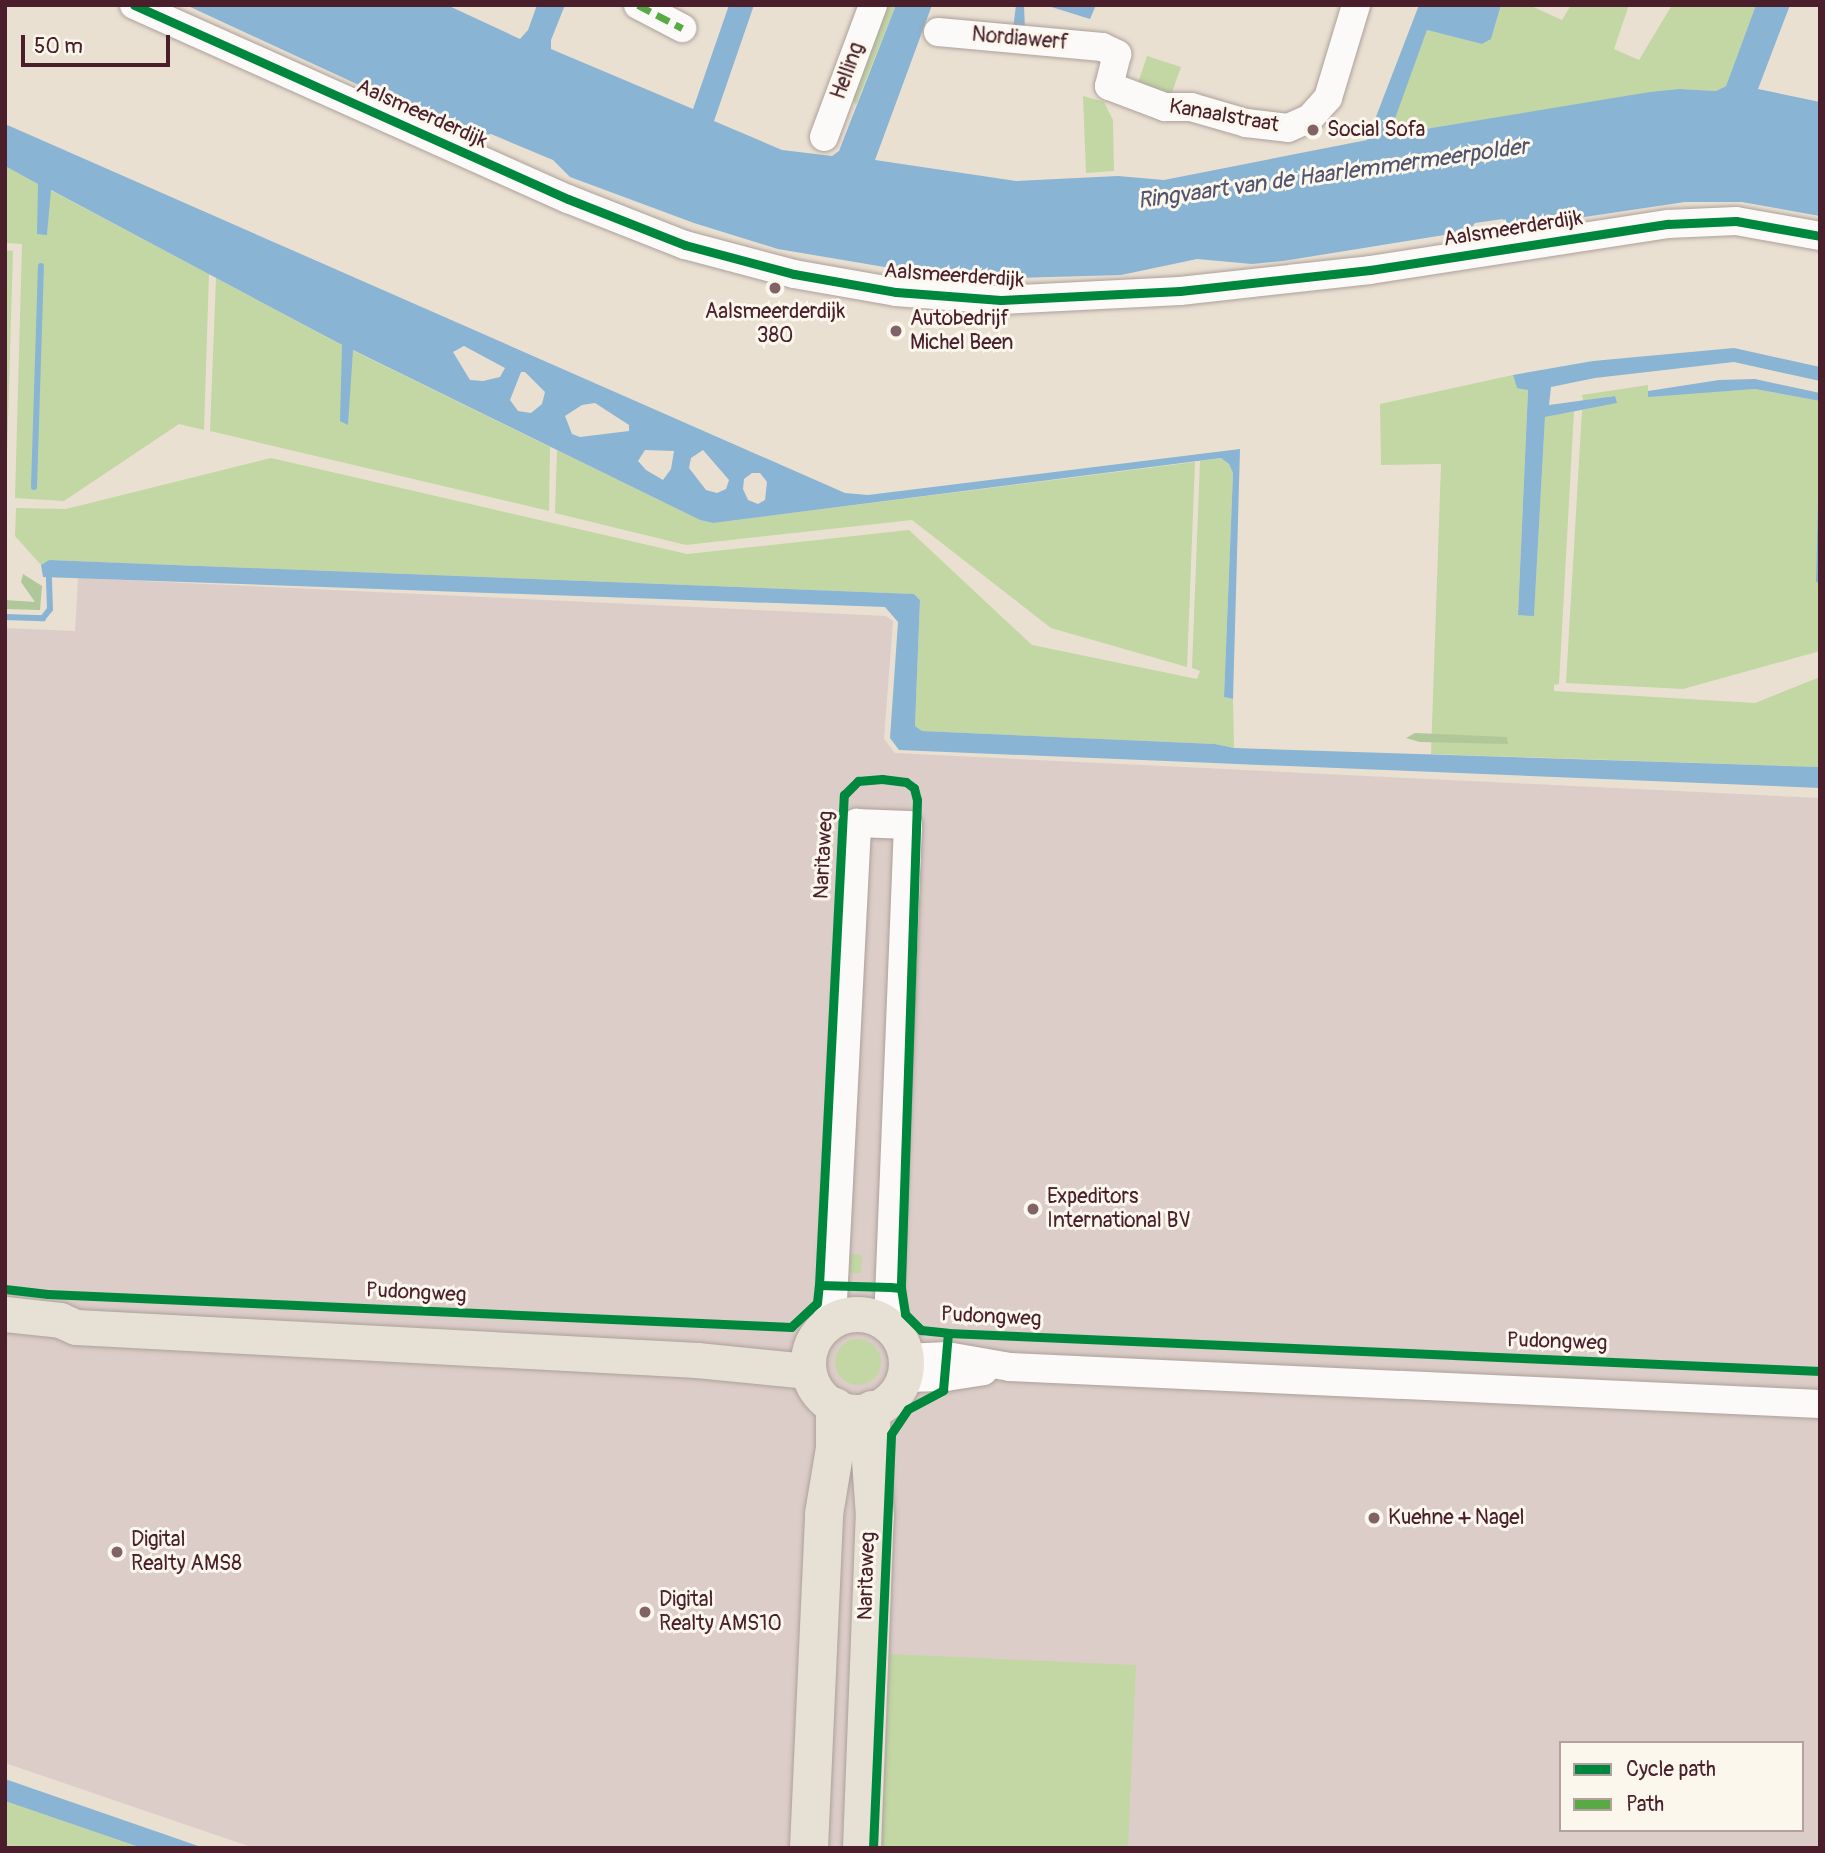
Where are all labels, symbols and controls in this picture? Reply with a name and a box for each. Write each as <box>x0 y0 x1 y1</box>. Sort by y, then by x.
scale bar <box>24 21 173 65</box>
street label: Nordiawerf <box>971 22 1069 56</box>
text: 50 m <box>34 33 83 60</box>
street label: Helling <box>826 39 870 103</box>
street label: Aalsmeerderdijk <box>353 74 491 154</box>
street label: Kanaalstraat <box>1167 94 1281 138</box>
place label: Social Sofa <box>1327 117 1425 143</box>
marker: Social Sofa <box>1305 122 1321 138</box>
water label: Ringvaart van de Haarlemmermeerpolder <box>1136 133 1530 215</box>
street label: Aalsmeerderdijk <box>1442 206 1584 252</box>
street label: Aalsmeerderdijk <box>883 259 1025 293</box>
marker: Aalsmeerderdijk 380 <box>767 280 783 296</box>
place label: Aalsmeerderdijk 380 <box>705 299 845 349</box>
place label: Autobedrijf Michel Been <box>910 306 1013 356</box>
marker: Autobedrijf Michel Been <box>888 323 904 339</box>
street label: Naritaweg <box>809 810 839 900</box>
place label: Expeditors International BV <box>1047 1184 1191 1234</box>
marker: Expeditors International BV <box>1025 1201 1041 1217</box>
street label: Pudongweg <box>365 1278 467 1308</box>
street label: Pudongweg <box>940 1302 1042 1332</box>
street label: Pudongweg <box>1506 1328 1608 1356</box>
place label: Kuehne + Nagel <box>1388 1505 1525 1531</box>
marker: Kuehne + Nagel <box>1366 1510 1382 1526</box>
place label: Digital Realty AMS8 <box>131 1527 242 1577</box>
street label: Naritaweg <box>853 1531 881 1621</box>
marker: Digital Realty AMS8 <box>109 1544 125 1560</box>
place label: Digital Realty AMS10 <box>659 1587 782 1637</box>
marker: Digital Realty AMS10 <box>637 1604 653 1620</box>
legend <box>1559 1741 1804 1832</box>
text: Cycle path <box>1626 1756 1716 1783</box>
text: Path <box>1626 1791 1664 1818</box>

